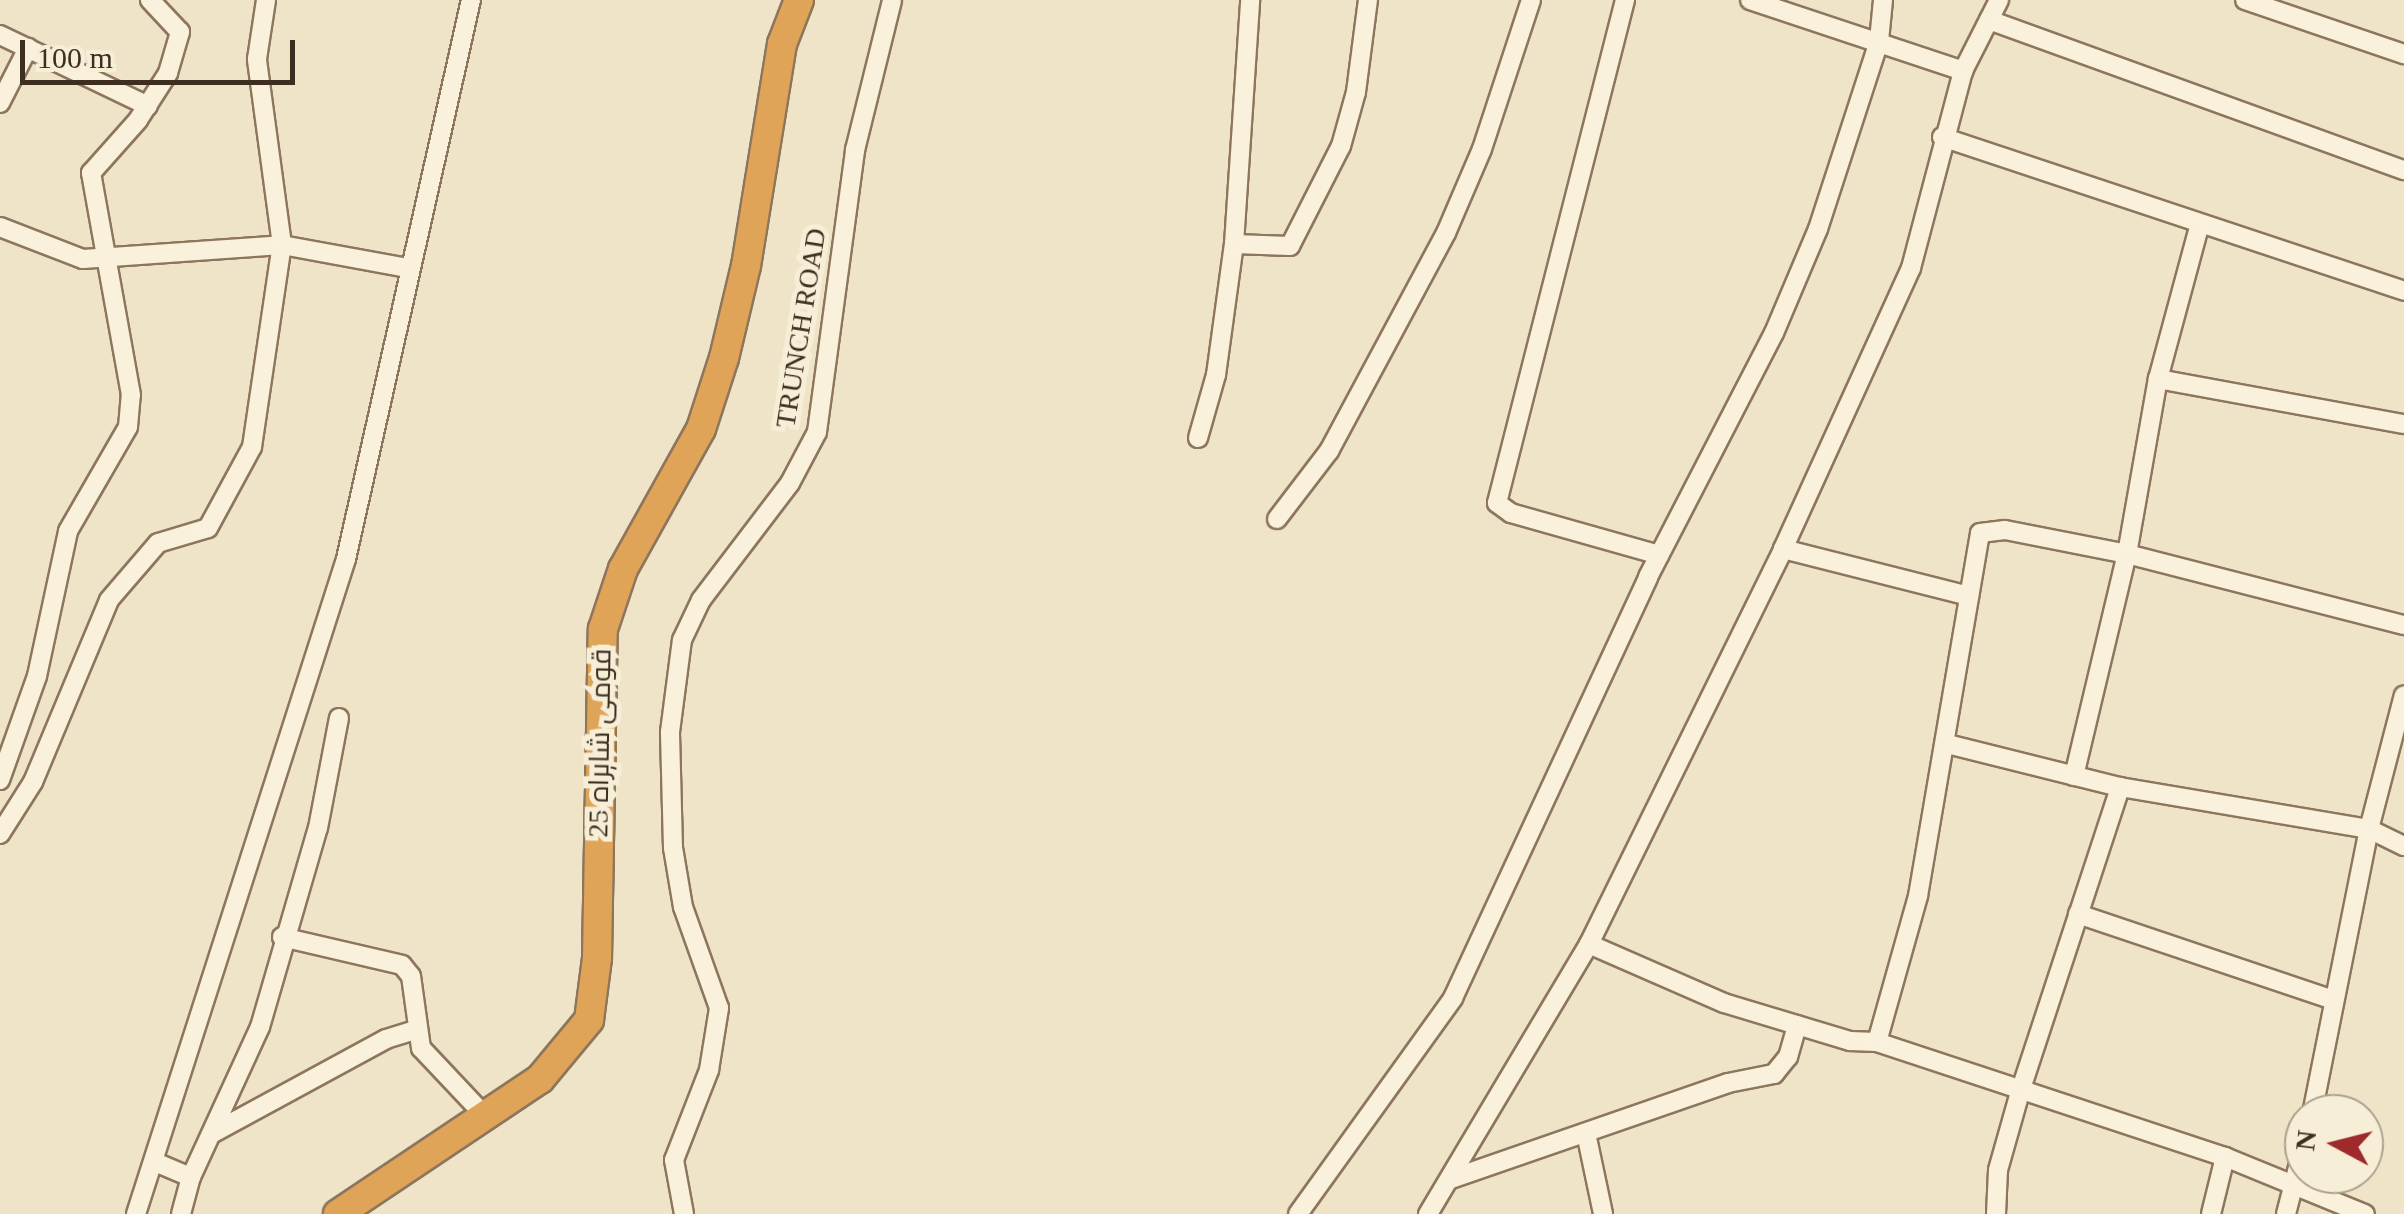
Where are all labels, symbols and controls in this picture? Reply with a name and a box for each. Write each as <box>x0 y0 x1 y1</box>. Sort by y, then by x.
scale bar <box>25 20 300 82</box>
text: 100 m <box>37 41 113 74</box>
street label: TRUNCH ROAD <box>769 226 833 430</box>
street label: قومی شاہراہ 25 <box>582 648 618 838</box>
north arrow <box>2284 1094 2384 1194</box>
text: N <box>2289 1129 2322 1152</box>

